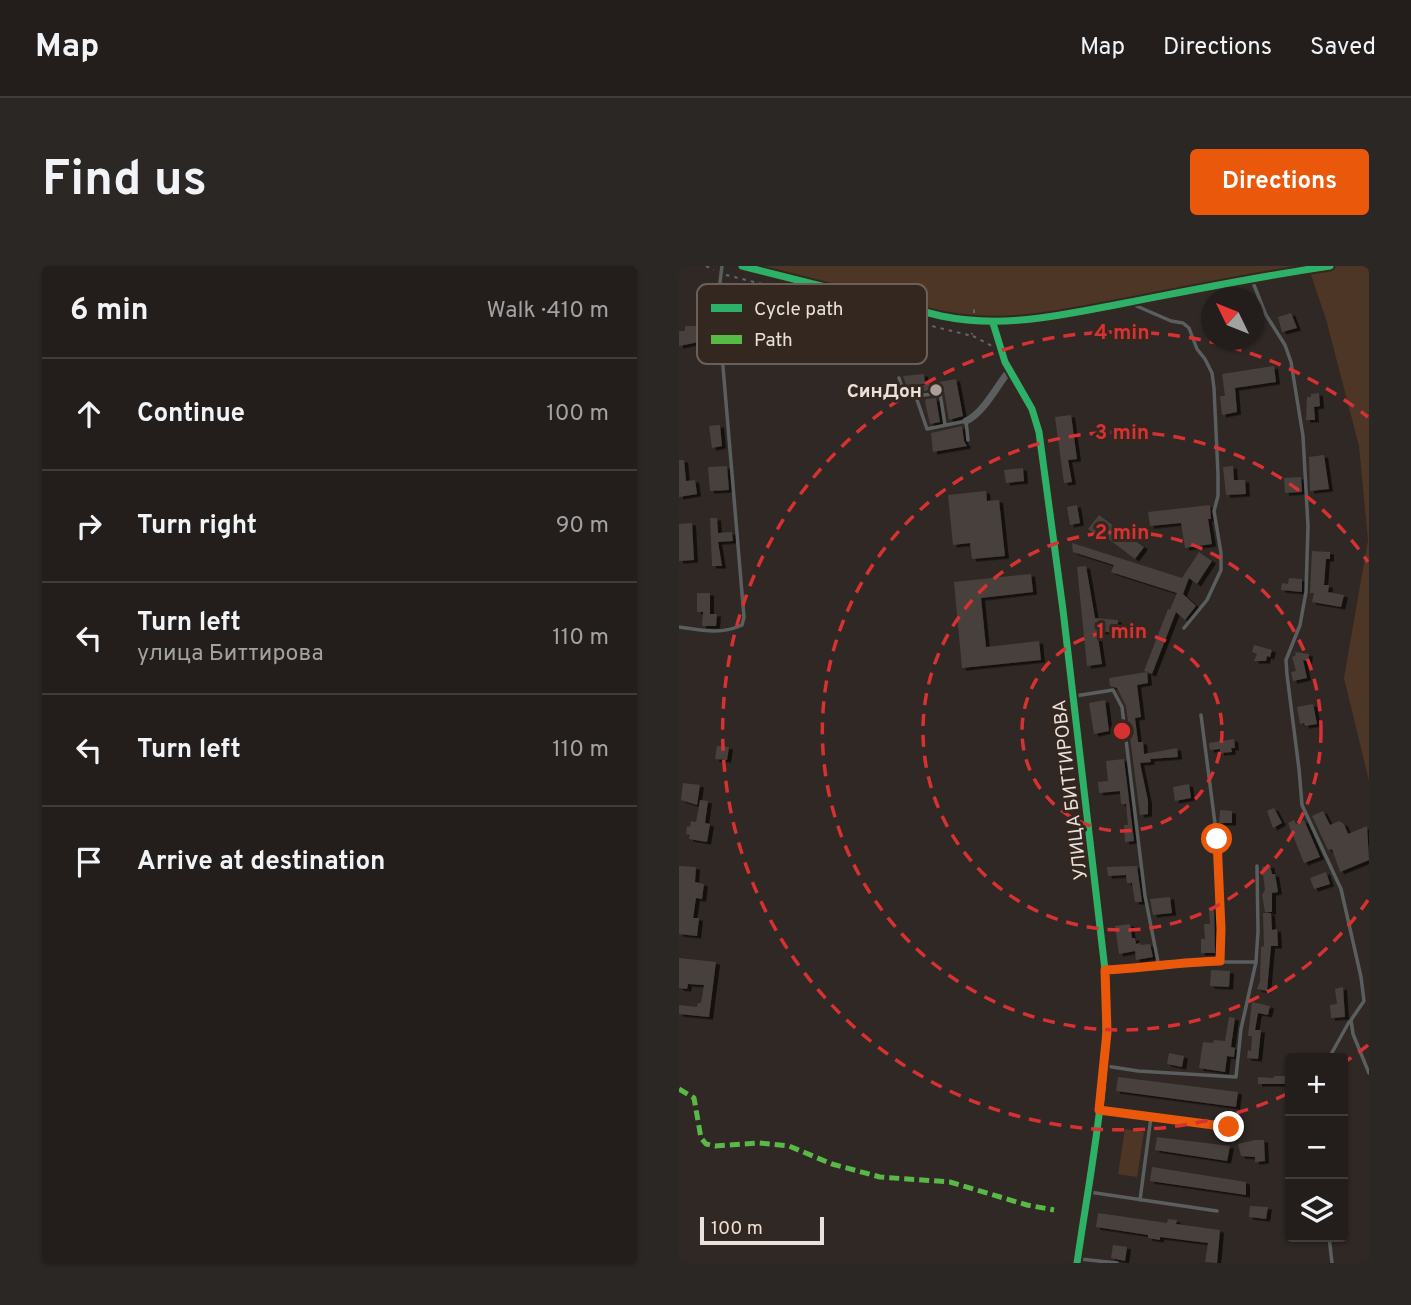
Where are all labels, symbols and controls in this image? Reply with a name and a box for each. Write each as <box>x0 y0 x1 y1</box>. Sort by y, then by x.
text: Map <box>35 27 99 69</box>
text: Map <box>1080 33 1125 63</box>
text: Directions <box>1163 33 1272 63</box>
text: Saved <box>1310 33 1376 63</box>
button: Directions <box>1190 149 1369 215</box>
text: Find us <box>42 151 207 213</box>
legend <box>697 284 927 364</box>
north arrow <box>1201 287 1264 350</box>
text: 6 min <box>70 293 148 330</box>
text: Walk · 410 m <box>487 297 609 326</box>
text: Cycle path <box>754 298 843 322</box>
text: 4 min <box>1094 320 1150 347</box>
text: Path <box>754 329 793 353</box>
place label: СинДон <box>847 380 922 404</box>
marker: СинДон <box>928 382 944 398</box>
icon: ahead <box>70 395 108 433</box>
text: Continue <box>137 398 245 431</box>
text: 100 m <box>546 400 609 429</box>
text: 3 min <box>1095 420 1149 447</box>
icon: right <box>70 507 108 545</box>
text: Turn right <box>137 510 257 543</box>
text: 90 m <box>556 512 609 541</box>
text: 2 min <box>1095 520 1149 547</box>
text: Turn left <box>137 607 241 640</box>
icon: left <box>70 619 108 657</box>
text: 1 min <box>1097 619 1147 646</box>
text: 110 m <box>552 624 609 653</box>
text: улица Биттирова <box>137 640 324 669</box>
street label: УЛИЦА БИТТИРОВА <box>1048 698 1094 881</box>
centre of rings <box>1110 719 1134 743</box>
icon: left <box>70 731 108 769</box>
text: Turn left <box>137 734 241 767</box>
text: 110 m <box>552 736 609 765</box>
route start <box>1201 823 1232 854</box>
icon: arrive <box>70 843 108 881</box>
text: Arrive at destination <box>137 846 385 879</box>
map controls <box>1285 1053 1348 1242</box>
button: + <box>1285 1053 1348 1116</box>
route end <box>1213 1111 1244 1142</box>
button: − <box>1285 1116 1348 1179</box>
button: layers <box>1285 1179 1348 1242</box>
scale bar <box>700 1214 824 1246</box>
text: 100 m <box>711 1217 763 1241</box>

